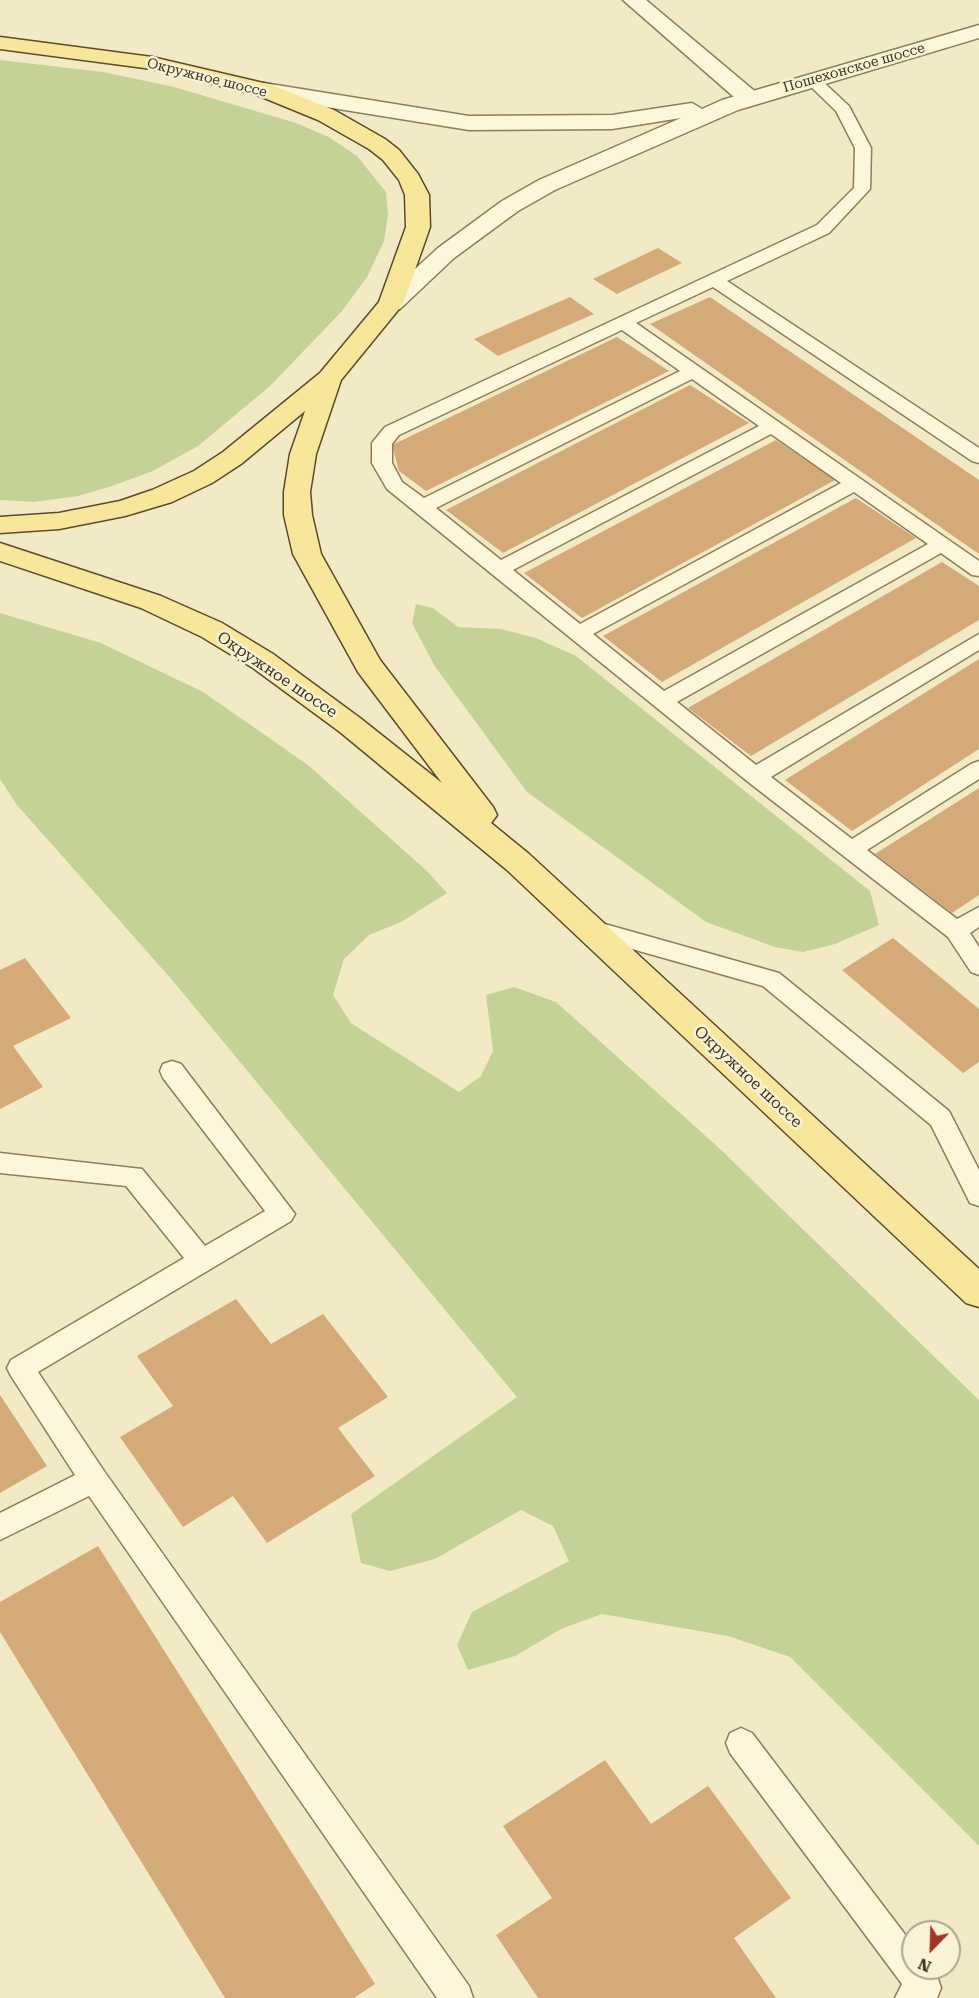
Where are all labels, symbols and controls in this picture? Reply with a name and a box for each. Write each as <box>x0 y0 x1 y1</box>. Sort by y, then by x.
street label: Пошехонское шоссе <box>781 40 927 96</box>
street label: Окружное шоссе <box>145 55 269 101</box>
street label: Окружное шоссе <box>213 628 341 722</box>
street label: Окружное шоссе <box>690 1022 806 1132</box>
north arrow <box>901 1920 961 1980</box>
text: N <box>915 1954 934 1976</box>

